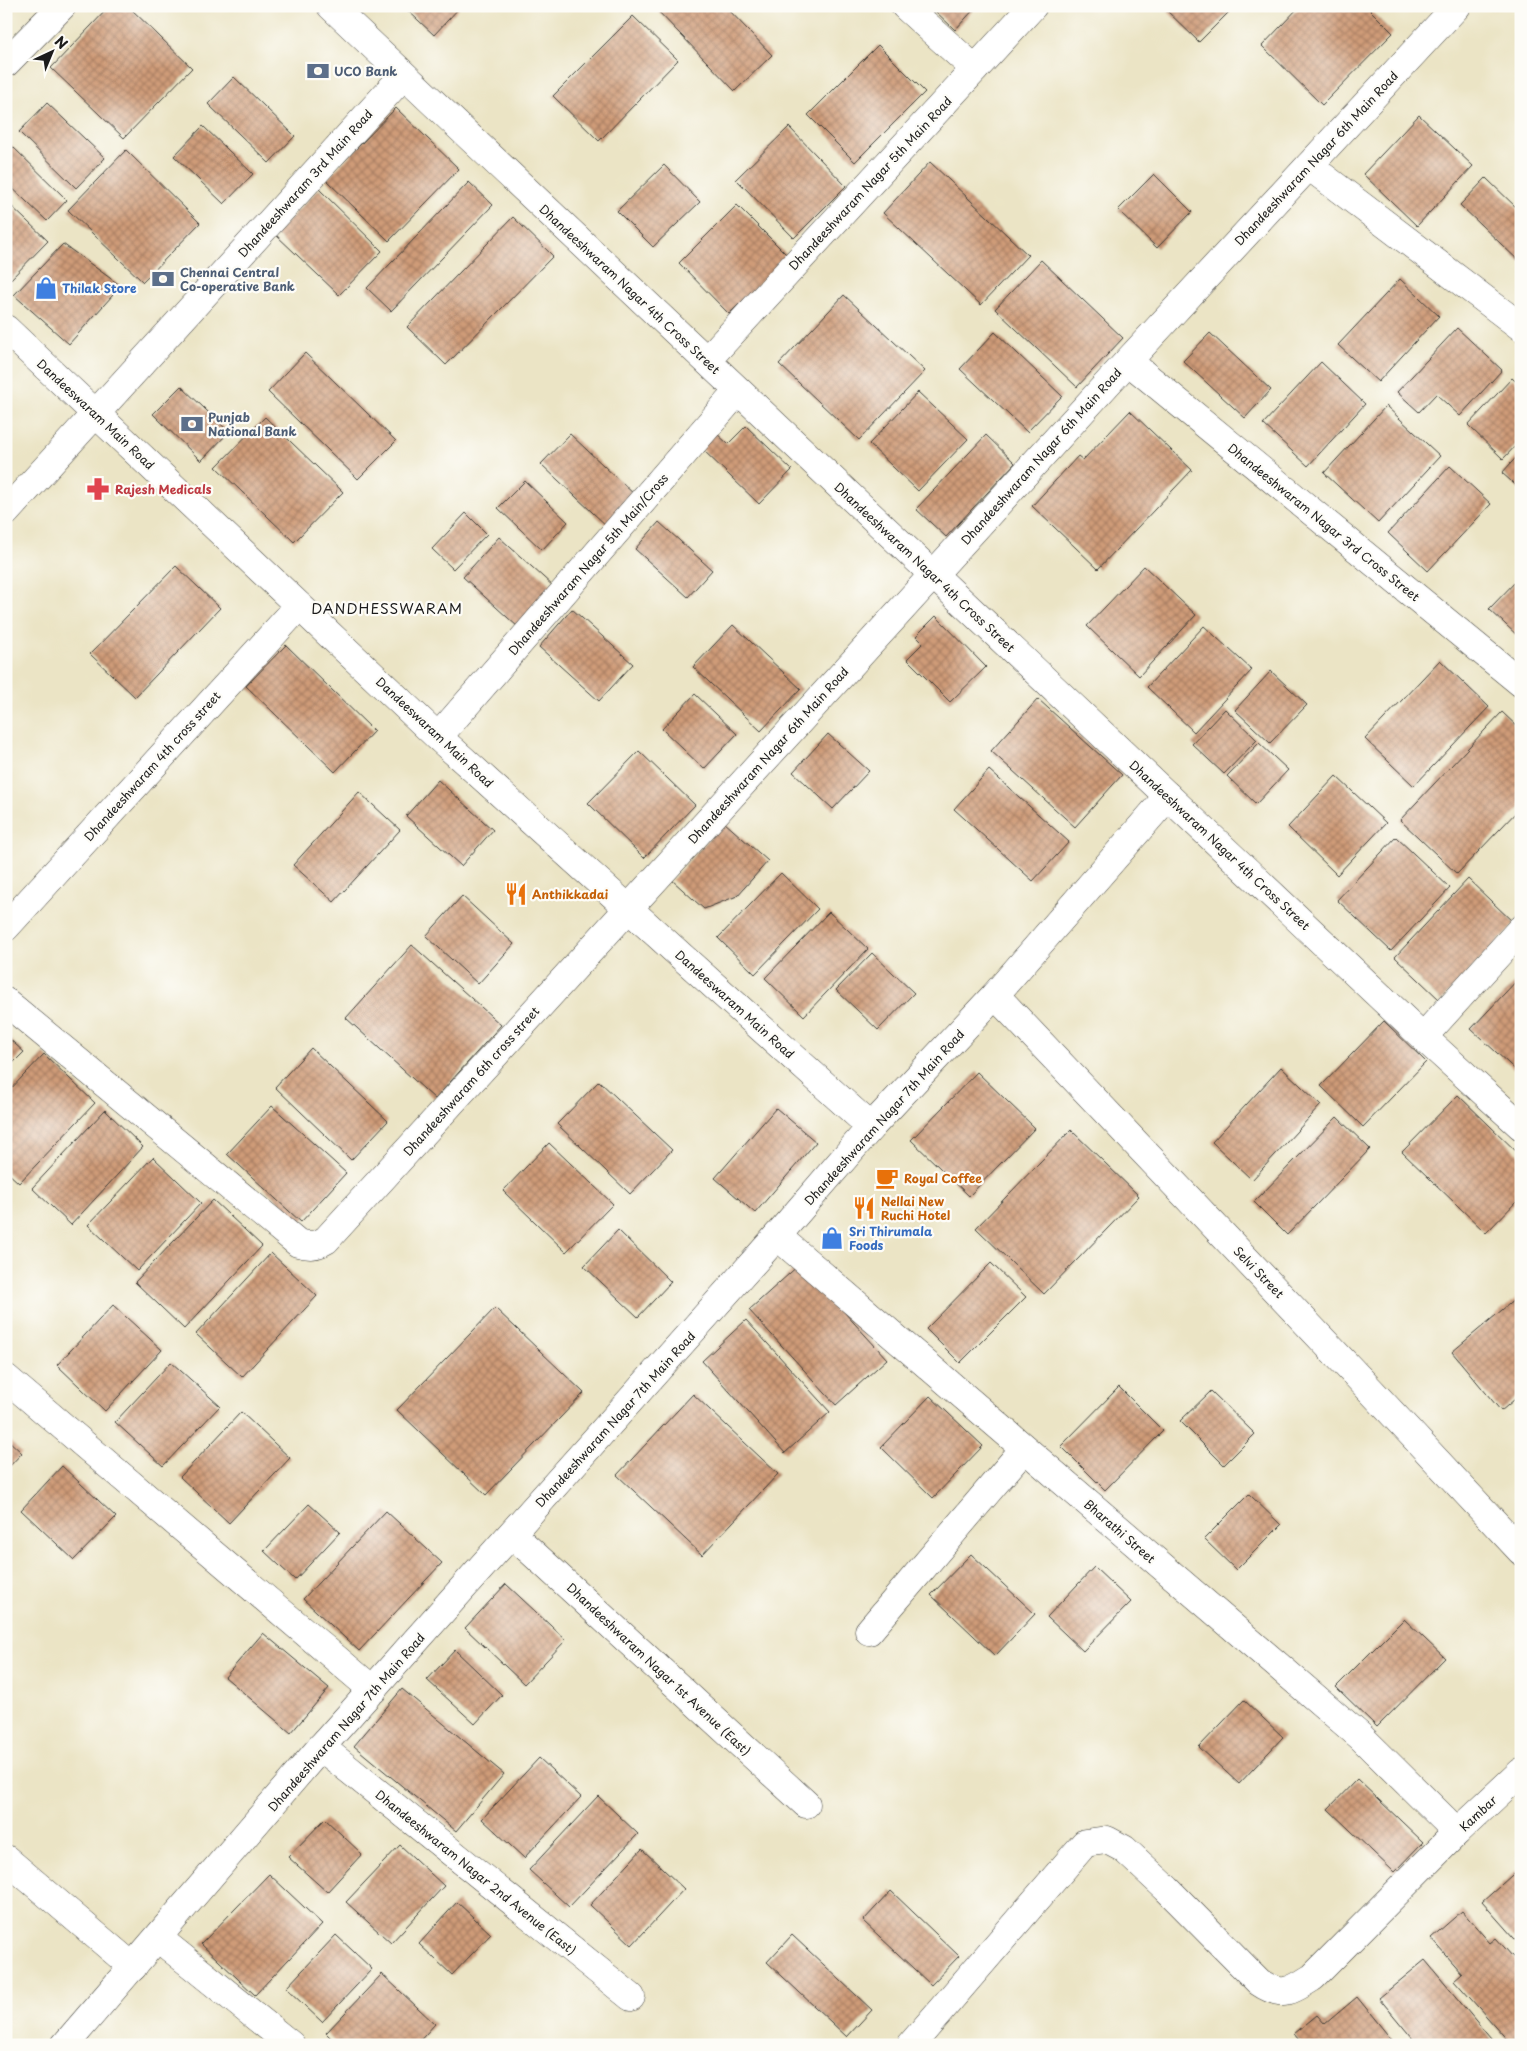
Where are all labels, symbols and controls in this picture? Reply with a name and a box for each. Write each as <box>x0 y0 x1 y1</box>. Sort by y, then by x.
north arrow <box>28 28 78 78</box>
text: N <box>50 31 73 54</box>
bank icon: UCO Bank <box>305 58 331 84</box>
place label: UCO Bank <box>334 62 397 80</box>
street label: Dhandeeshwaram Nagar 6th Main Road <box>1230 67 1402 249</box>
street label: Dhandeeshwaram Nagar 5th Main Road <box>784 92 956 274</box>
street label: Dhandeeshwaram 3rd Main Road <box>234 105 376 261</box>
street label: Dhandeeshwaram Nagar 4th Cross Street <box>536 200 724 378</box>
place label: Chennai Central Co-operative Bank <box>180 263 295 295</box>
bank icon: Chennai Central Co-operative Bank <box>150 266 176 292</box>
shop icon: Thilak Store <box>33 275 59 301</box>
place label: Thilak Store <box>62 279 137 297</box>
street label: Dandeeswaram Main Road <box>33 355 159 473</box>
street label: Dhandeeshwaram Nagar 6th Main Road <box>957 364 1125 548</box>
place label: Punjab National Bank <box>208 408 296 440</box>
bank icon: Punjab National Bank <box>179 411 205 437</box>
street label: Dhandeeshwaram Nagar 3rd Cross Street <box>1224 439 1424 605</box>
street label: Dhandeeshwaram Nagar 5th Main/Cross <box>504 469 672 659</box>
pharmacy icon: Rajesh Medicals <box>85 476 111 502</box>
street label: Dhandeeshwaram Nagar 4th Cross Street <box>831 478 1019 656</box>
place label: Rajesh Medicals <box>115 480 212 498</box>
district label: DANDHESSWARAM <box>311 598 463 619</box>
street label: Dhandeeshwaram Nagar 6th Main Road <box>684 663 852 847</box>
street label: Dandeeswaram Main Road <box>372 673 498 791</box>
street label: Dhandeeshwaram 4th cross street <box>80 687 224 845</box>
street label: Dhandeeshwaram Nagar 4th Cross Street <box>1126 756 1314 934</box>
restaurant icon: Anthikkadai <box>503 881 529 907</box>
place label: Anthikkadai <box>532 885 609 903</box>
street label: Dandeeswaram Main Road <box>671 946 799 1062</box>
street label: Dhandeeshwaram 6th cross street <box>399 1002 543 1160</box>
street label: Dhandeeshwaram Nagar 7th Main Road <box>800 1025 968 1209</box>
cafe icon: Royal Coffee <box>874 1165 900 1191</box>
place label: Royal Coffee <box>904 1169 982 1187</box>
place label: Nellai New Ruchi Hotel <box>881 1192 950 1224</box>
restaurant icon: Nellai New Ruchi Hotel <box>851 1195 877 1221</box>
place label: Sri Thirumala Foods <box>849 1222 933 1254</box>
shop icon: Sri Thirumala Foods <box>819 1225 845 1251</box>
street label: Selvi Street <box>1230 1242 1288 1302</box>
street label: Dhandeeshwaram Nagar 7th Main Road <box>531 1327 699 1511</box>
street label: Bharathi Street <box>1080 1495 1160 1567</box>
street label: Dhandeeshwaram Nagar 1st Avenue (East) <box>563 1579 755 1759</box>
street label: Dhandeeshwaram Nagar 7th Main Road <box>263 1629 429 1815</box>
street label: Dhandeeshwaram Nagar 2nd Avenue (East) <box>372 1785 580 1959</box>
street label: Kambar <box>1455 1791 1501 1835</box>

